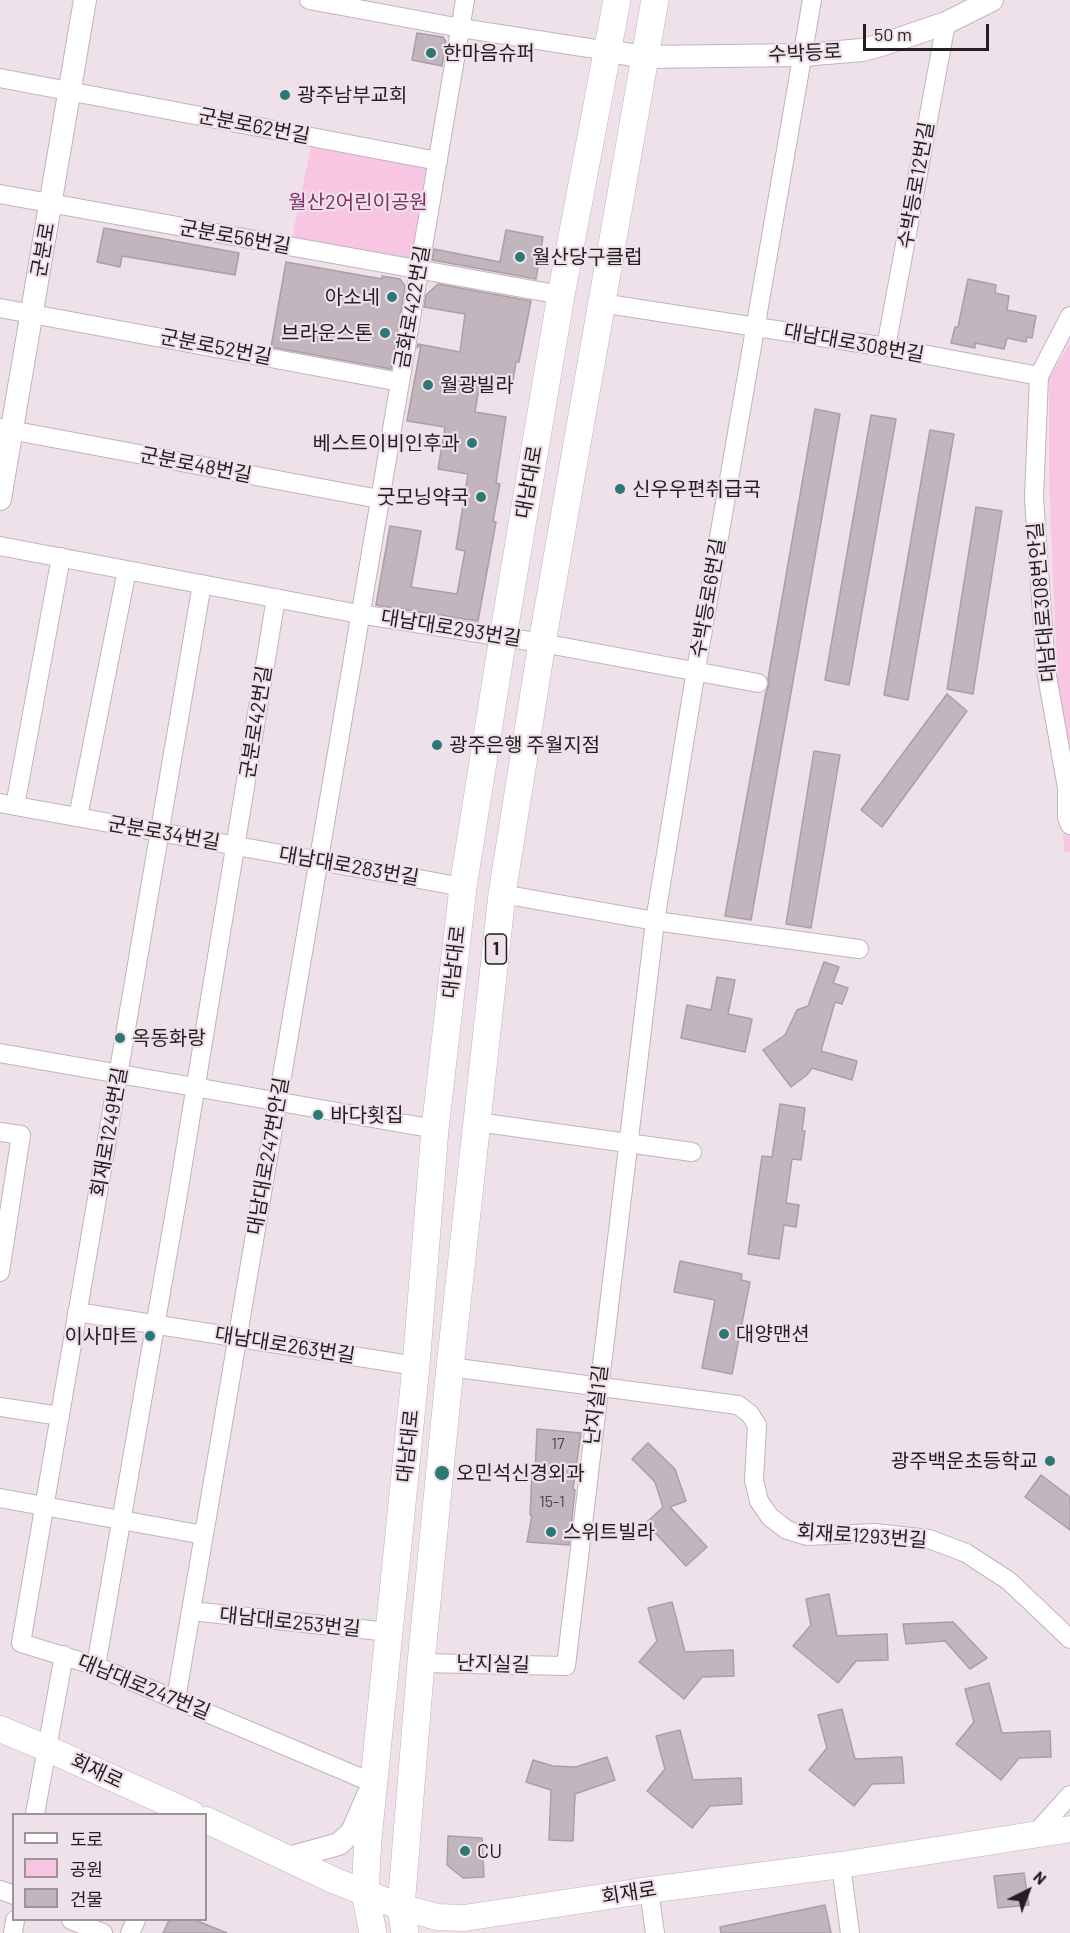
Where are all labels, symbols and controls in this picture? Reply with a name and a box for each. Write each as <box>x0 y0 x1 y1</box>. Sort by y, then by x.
scale bar <box>866 12 992 50</box>
text: 50 m <box>874 23 912 45</box>
street label: 수박등로 <box>768 39 842 67</box>
place label: 한마음슈퍼 <box>443 41 535 65</box>
marker: 한마음슈퍼 <box>424 46 438 60</box>
place label: 광주남부교회 <box>297 83 407 107</box>
marker: 광주남부교회 <box>278 88 292 102</box>
street label: 군분로62번길 <box>196 103 312 149</box>
street label: 수박등로12번길 <box>893 120 939 250</box>
park label: 월산2어린이공원 <box>288 190 428 214</box>
street label: 군분로56번길 <box>177 215 293 259</box>
street label: 군분로 <box>26 221 60 279</box>
street label: 금화로422번길 <box>389 244 435 370</box>
place label: 월산당구클럽 <box>532 245 642 269</box>
marker: 월산당구클럽 <box>513 250 527 264</box>
place label: 아소네 <box>325 285 380 309</box>
marker: 아소네 <box>385 290 399 304</box>
street label: 대남대로308번길 <box>782 319 926 367</box>
place label: 브라운스톤 <box>281 321 373 345</box>
street label: 군분로52번길 <box>158 324 274 370</box>
marker: 브라운스톤 <box>378 326 392 340</box>
place label: 월광빌라 <box>440 373 514 397</box>
marker: 월광빌라 <box>421 378 435 392</box>
place label: 베스트이비인후과 <box>313 431 460 455</box>
marker: 베스트이비인후과 <box>465 436 479 450</box>
street label: 군분로48번길 <box>138 442 254 488</box>
street label: 대남대로 <box>511 444 547 520</box>
place label: 신우우편취급국 <box>632 477 761 501</box>
marker: 신우우편취급국 <box>613 482 627 496</box>
place label: 굿모닝약국 <box>377 485 469 509</box>
marker: 굿모닝약국 <box>474 490 488 504</box>
street label: 대남대로308번안길 <box>1023 521 1061 683</box>
street label: 수박등로6번길 <box>686 536 730 660</box>
street label: 대남대로293번길 <box>379 605 523 651</box>
street label: 군분로42번길 <box>235 664 277 780</box>
place label: 광주은행 주월지점 <box>449 733 600 757</box>
marker: 광주은행 주월지점 <box>430 738 444 752</box>
street label: 군분로34번길 <box>106 811 222 855</box>
street label: 대남대로283번길 <box>277 842 421 890</box>
street label: 대남대로 <box>438 924 470 1000</box>
road number: 1 <box>486 934 506 964</box>
place label: 옥동화랑 <box>132 1026 206 1050</box>
marker: 옥동화랑 <box>113 1031 127 1045</box>
street label: 회재로1249번길 <box>86 1065 132 1199</box>
street label: 대남대로247번안길 <box>242 1075 294 1237</box>
place label: 바다횟집 <box>330 1103 404 1127</box>
marker: 바다횟집 <box>311 1108 325 1122</box>
street label: 대남대로263번길 <box>213 1322 357 1368</box>
place label: 대양맨션 <box>736 1322 810 1346</box>
place label: 이사마트 <box>64 1324 138 1348</box>
marker: 대양맨션 <box>717 1327 731 1341</box>
marker: 이사마트 <box>143 1329 157 1343</box>
street label: 난지실1길 <box>579 1364 613 1446</box>
street label: 대남대로 <box>392 1408 424 1484</box>
house number: 17 <box>551 1434 565 1454</box>
place label: 광주백운초등학교 <box>891 1449 1038 1473</box>
marker: 광주백운초등학교 <box>1043 1454 1057 1468</box>
place label: 오민석신경외과 <box>456 1461 585 1485</box>
marker: 오민석신경외과 <box>433 1464 451 1482</box>
house number: 15-1 <box>539 1492 565 1512</box>
street label: 회재로1293번길 <box>796 1519 928 1553</box>
place label: 스위트빌라 <box>563 1520 655 1544</box>
marker: 스위트빌라 <box>544 1525 558 1539</box>
street label: 대남대로253번길 <box>218 1603 362 1641</box>
street label: 대남대로247번길 <box>74 1649 214 1725</box>
street label: 난지실길 <box>456 1651 530 1677</box>
street label: 회재로 <box>67 1748 127 1794</box>
legend <box>12 1813 207 1921</box>
text: 도로 <box>70 1828 103 1850</box>
place label: CU <box>477 1839 502 1863</box>
marker: CU <box>458 1844 472 1858</box>
text: 공원 <box>70 1858 103 1880</box>
north arrow <box>998 1861 1058 1921</box>
text: N <box>1030 1867 1051 1888</box>
street label: 회재로 <box>600 1877 658 1909</box>
text: 건물 <box>70 1888 103 1910</box>

